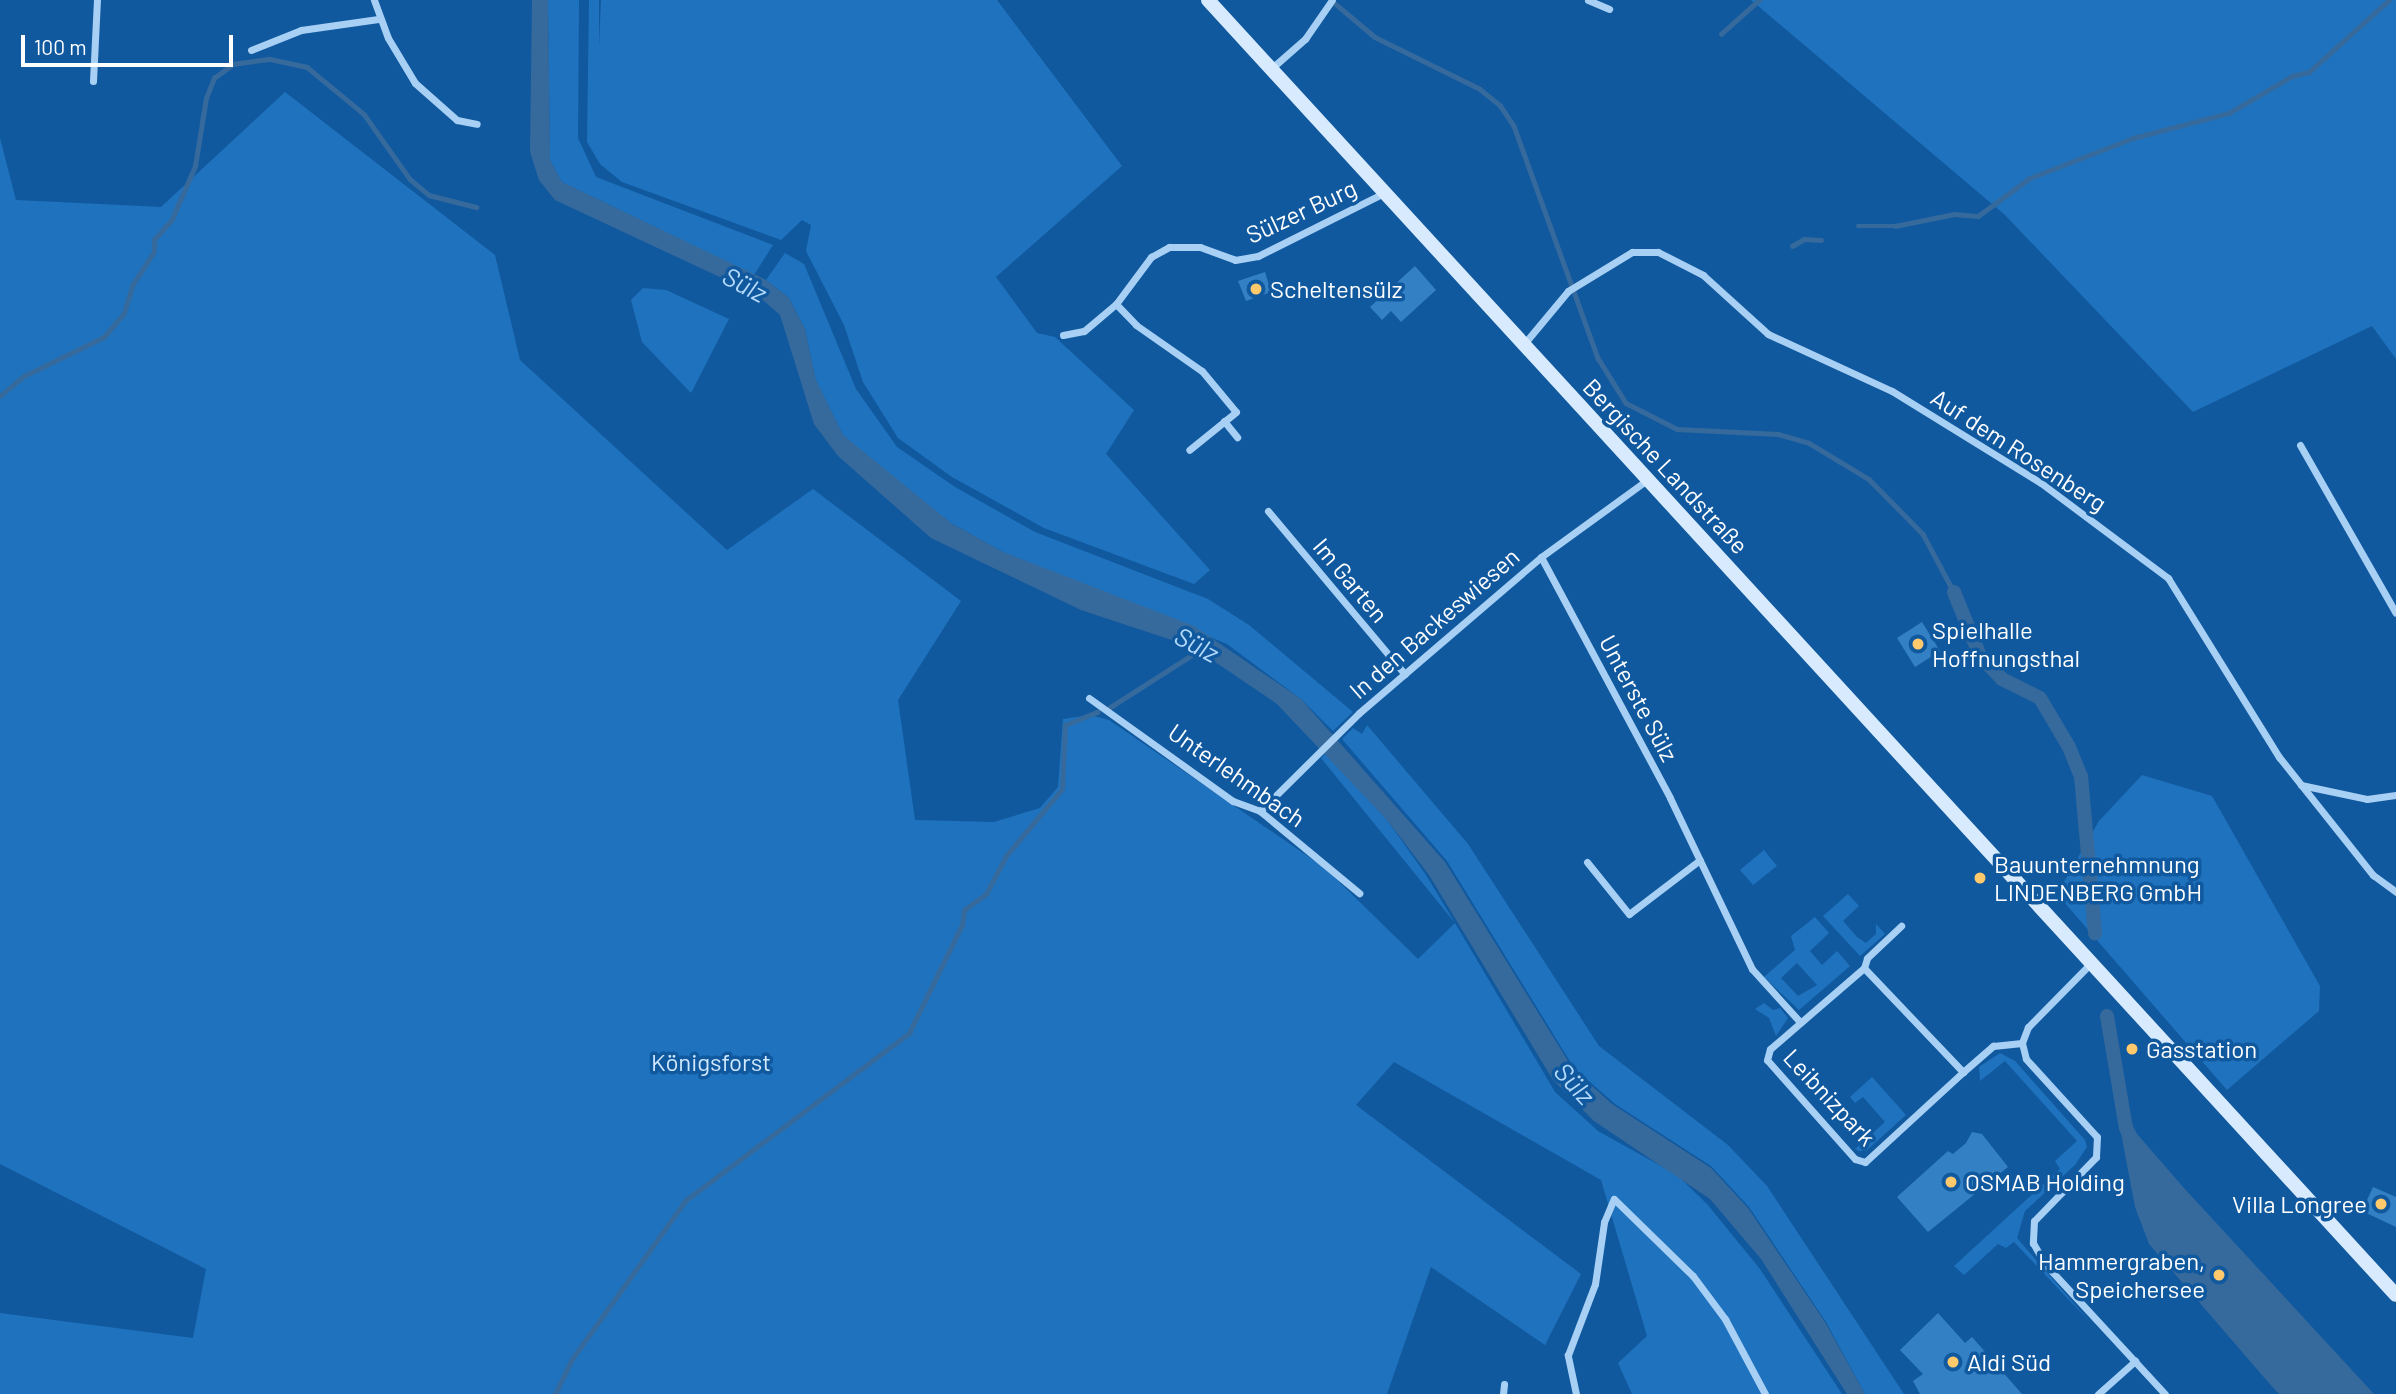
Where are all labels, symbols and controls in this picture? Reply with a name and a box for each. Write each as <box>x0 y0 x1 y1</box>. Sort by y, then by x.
scale bar <box>24 21 236 65</box>
text: 100 m <box>34 34 87 59</box>
street label: Sülzer Burg <box>1241 173 1361 249</box>
water label: Sülz <box>718 260 772 308</box>
place label: Scheltensülz <box>1270 275 1402 303</box>
marker: Scheltensülz <box>1248 281 1264 297</box>
street label: Bergische Landstraße <box>1577 373 1755 559</box>
street label: Auf dem Rosenberg <box>1926 383 2112 517</box>
street label: Im Garten <box>1308 532 1394 628</box>
street label: In den Backeswiesen <box>1343 541 1525 705</box>
place label: Spielhalle Hoffnungsthal <box>1932 616 2080 672</box>
water label: Sülz <box>1170 620 1224 668</box>
street label: Unterste Sülz <box>1594 630 1684 766</box>
marker: Spielhalle Hoffnungsthal <box>1910 636 1926 652</box>
street label: Unterlehmbach <box>1163 717 1311 833</box>
place label: Bauunternehmnung LINDENBERG GmbH <box>1994 850 2202 906</box>
marker: Bauunternehmnung LINDENBERG GmbH <box>1972 870 1988 886</box>
place label: Gasstation <box>2146 1035 2257 1063</box>
marker: Gasstation <box>2124 1041 2140 1057</box>
street label: Leibnizpark <box>1778 1043 1882 1151</box>
park label: Königsforst <box>651 1048 771 1076</box>
water label: Sülz <box>1548 1056 1602 1110</box>
place label: OSMAB Holding <box>1965 1168 2125 1196</box>
marker: OSMAB Holding <box>1943 1174 1959 1190</box>
place label: Villa Longree <box>2232 1190 2367 1218</box>
marker: Villa Longree <box>2373 1196 2389 1212</box>
place label: Hammergraben, Speichersee <box>2038 1247 2205 1303</box>
marker: Hammergraben, Speichersee <box>2211 1267 2227 1283</box>
place label: Aldi Süd <box>1967 1348 2051 1376</box>
marker: Aldi Süd <box>1945 1354 1961 1370</box>

